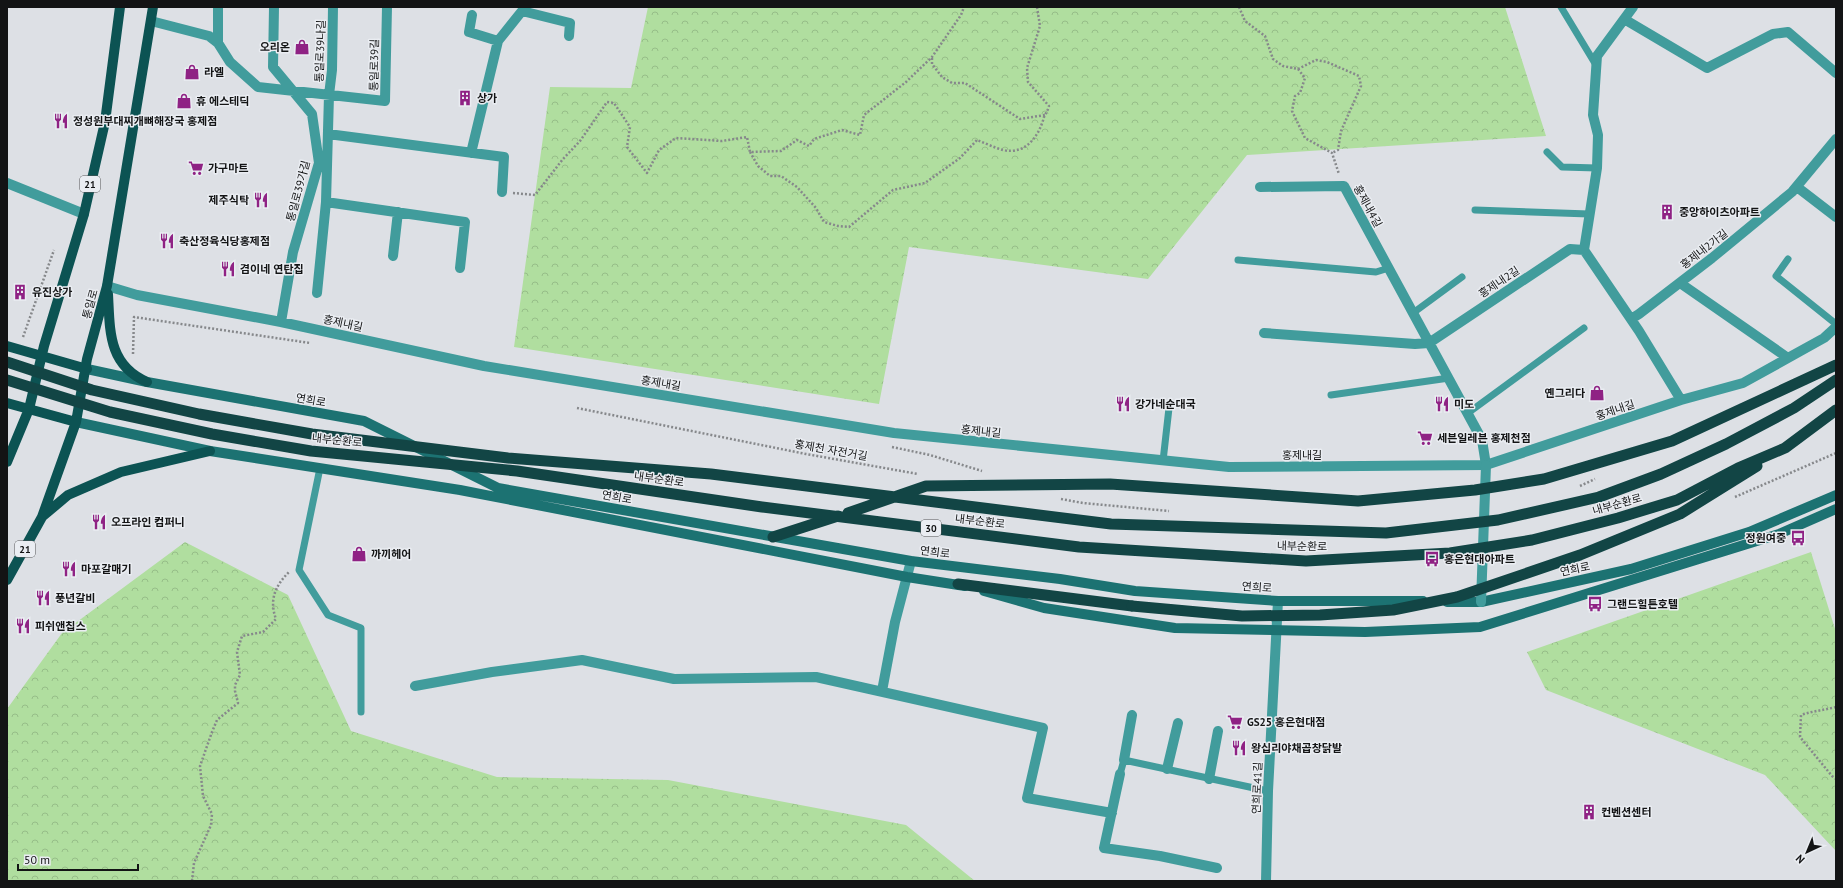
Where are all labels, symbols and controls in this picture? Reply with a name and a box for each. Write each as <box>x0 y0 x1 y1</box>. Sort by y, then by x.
street label: 통일로39나길 <box>312 19 328 83</box>
shop icon: 오리온 <box>293 38 311 56</box>
street label: 통일로39길 <box>367 39 381 91</box>
place label: 오리온 <box>260 40 290 54</box>
shop icon: 라엘 <box>183 63 201 81</box>
place label: 라엘 <box>204 65 224 79</box>
building icon: 상가 <box>456 89 474 107</box>
place label: 상가 <box>477 91 497 105</box>
shop icon: 휴 에스테딕 <box>175 92 193 110</box>
place label: 휴 에스테딕 <box>196 94 249 108</box>
restaurant icon: 정성원부대찌개뼈해장국 홍제점 <box>52 112 70 130</box>
place label: 정성원부대찌개뼈해장국 홍제점 <box>73 114 217 128</box>
supermarket icon: 가구마트 <box>187 159 205 177</box>
street label: 통일로39가길 <box>283 159 313 223</box>
place label: 가구마트 <box>208 161 248 175</box>
road number: 21 <box>80 176 100 192</box>
street label: 홍제내4길 <box>1351 182 1385 230</box>
restaurant icon: 제주식탁 <box>252 191 270 209</box>
place label: 제주식탁 <box>209 193 249 207</box>
building icon: 중앙하이츠아파트 <box>1658 203 1676 221</box>
place label: 중앙하이츠아파트 <box>1679 205 1760 219</box>
street label: 홍제내2가길 <box>1677 226 1731 272</box>
restaurant icon: 축산정육식당홍제점 <box>158 232 176 250</box>
place label: 축산정육식당홍제점 <box>179 234 270 248</box>
restaurant icon: 겸이네 연탄집 <box>219 260 237 278</box>
place label: 겸이네 연탄집 <box>240 262 304 276</box>
street label: 홍제내2길 <box>1476 263 1522 301</box>
building icon: 유진상가 <box>11 283 29 301</box>
place label: 유진상가 <box>32 285 72 299</box>
street label: 통일로 <box>79 288 101 320</box>
street label: 홍제내길 <box>322 312 364 334</box>
street label: 홍제내길 <box>640 373 682 393</box>
shop icon: 옌그리다 <box>1588 384 1606 402</box>
place label: 옌그리다 <box>1545 386 1585 400</box>
street label: 연희로 <box>295 390 327 410</box>
restaurant icon: 강가네순대국 <box>1114 395 1132 413</box>
restaurant icon: 미도 <box>1433 395 1451 413</box>
place label: 강가네순대국 <box>1135 397 1196 411</box>
place label: 미도 <box>1454 397 1474 411</box>
street label: 홍제내길 <box>1594 397 1636 423</box>
street label: 홍제내길 <box>960 422 1002 440</box>
supermarket icon: 세븐일레븐 홍제천점 <box>1416 429 1434 447</box>
street label: 내부순환로 <box>311 430 363 450</box>
place label: 세븐일레븐 홍제천점 <box>1437 431 1531 445</box>
street label: 홍제천 자전거길 <box>793 437 869 463</box>
street label: 홍제내길 <box>1282 448 1322 462</box>
street label: 내부순환로 <box>633 469 685 489</box>
street label: 연희로 <box>601 487 633 507</box>
street label: 내부순환로 <box>1591 490 1643 518</box>
street label: 내부순환로 <box>954 511 1006 531</box>
restaurant icon: 오프라인 컴퍼니 <box>90 513 108 531</box>
place label: 오프라인 컴퍼니 <box>111 515 185 529</box>
road number: 30 <box>921 520 941 536</box>
bus stop icon: 정원여중 <box>1789 529 1807 547</box>
place label: 정원여중 <box>1746 531 1786 545</box>
street label: 내부순환로 <box>1277 539 1327 553</box>
road number: 21 <box>15 541 35 557</box>
street label: 연희로 <box>919 543 951 561</box>
shop icon: 까끼헤어 <box>350 545 368 563</box>
place label: 까끼헤어 <box>371 547 411 561</box>
bus stop icon: 홍은현대아파트 <box>1423 550 1441 568</box>
place label: 홍은현대아파트 <box>1444 552 1515 566</box>
street label: 연희로 <box>1559 559 1591 579</box>
restaurant icon: 마포갈매기 <box>60 560 78 578</box>
place label: 마포갈매기 <box>81 562 132 576</box>
street label: 연희로 <box>1241 579 1273 595</box>
restaurant icon: 풍년갈비 <box>34 589 52 607</box>
place label: 풍년갈비 <box>55 591 95 605</box>
bus stop icon: 그랜드힐튼호텔 <box>1586 595 1604 613</box>
place label: 그랜드힐튼호텔 <box>1607 597 1678 611</box>
restaurant icon: 피쉬앤칩스 <box>14 617 32 635</box>
place label: 피쉬앤칩스 <box>35 619 86 633</box>
supermarket icon: GS25 홍은현대점 <box>1226 713 1244 731</box>
place label: GS25 홍은현대점 <box>1247 715 1325 729</box>
restaurant icon: 왕십리야채곱창닭발 <box>1230 739 1248 757</box>
place label: 왕십리야채곱창닭발 <box>1251 741 1342 755</box>
street label: 연희로41길 <box>1249 762 1265 814</box>
building icon: 컨벤션센터 <box>1580 803 1598 821</box>
place label: 컨벤션센터 <box>1601 805 1652 819</box>
north arrow <box>1787 832 1827 872</box>
scale bar <box>18 846 138 872</box>
text: 50 m <box>24 852 50 867</box>
text: N <box>1793 852 1808 867</box>

